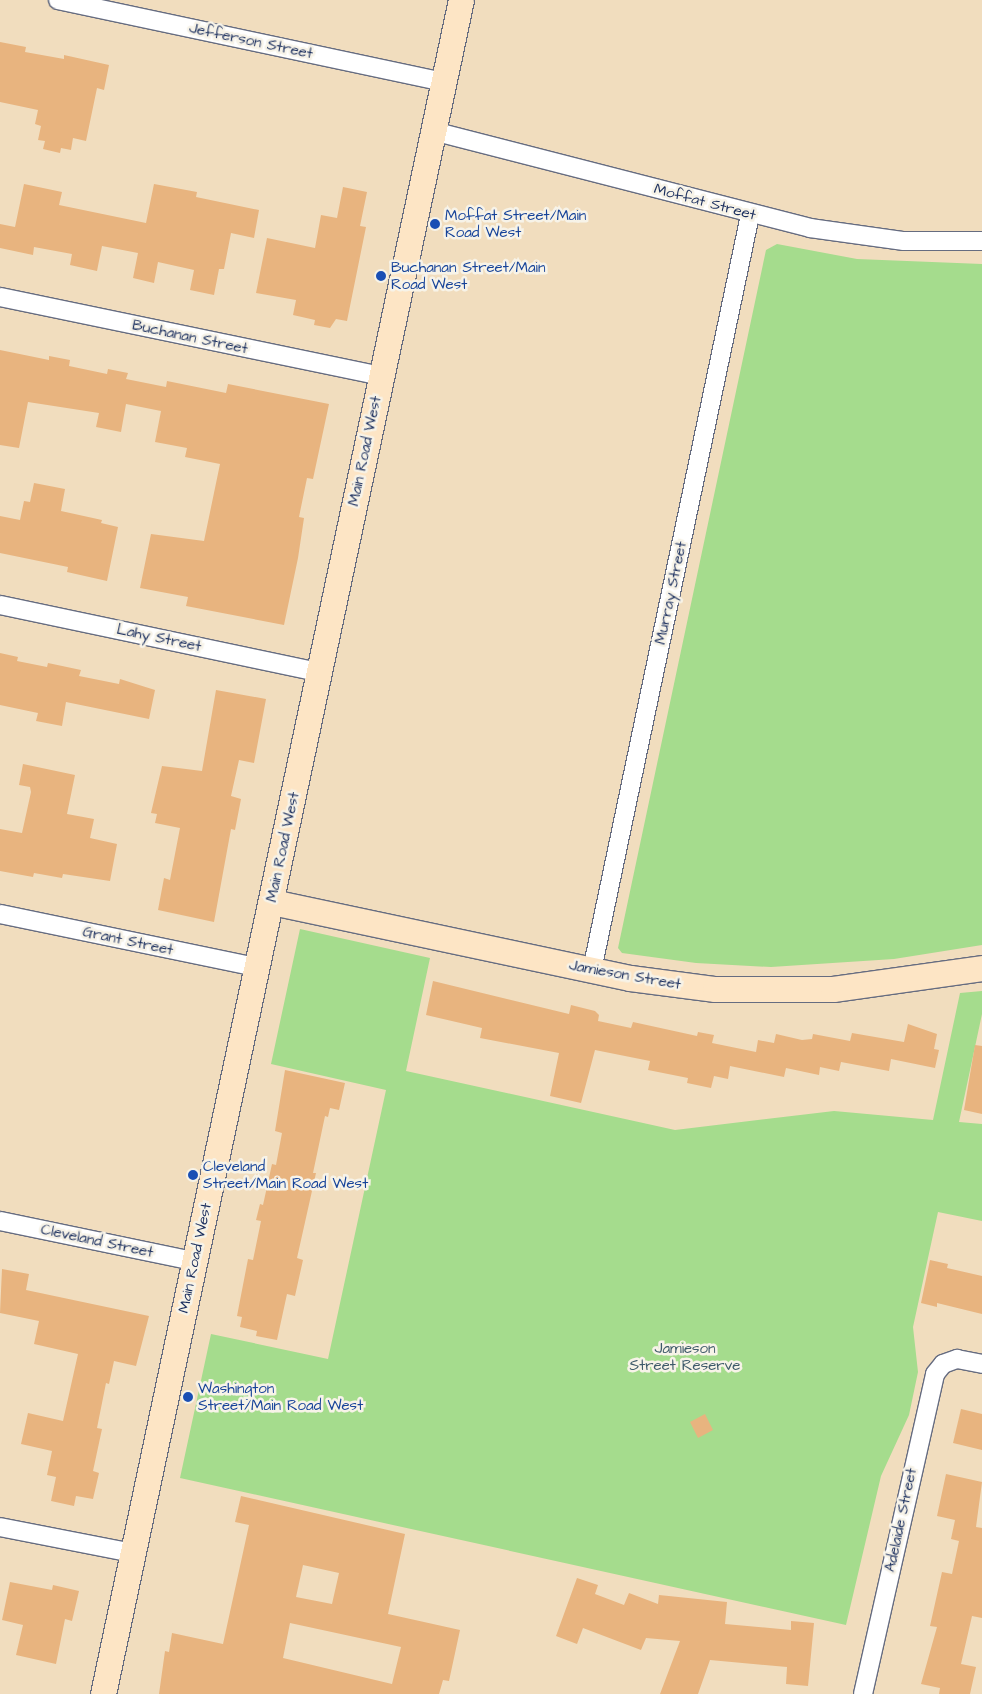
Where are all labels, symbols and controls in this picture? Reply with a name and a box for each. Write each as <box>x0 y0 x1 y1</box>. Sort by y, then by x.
street label: Jefferson Street <box>188 19 314 63</box>
street label: Moffat Street <box>652 180 758 224</box>
place label: Moffat Street/Main Road West <box>445 206 586 241</box>
marker: Moffat Street/Main Road West <box>429 218 441 230</box>
place label: Buchanan Street/Main Road West <box>391 258 545 293</box>
marker: Buchanan Street/Main Road West <box>375 270 387 282</box>
street label: Buchanan Street <box>131 316 249 358</box>
street label: Main Road West <box>345 394 385 508</box>
street label: Murray Street <box>651 540 691 646</box>
street label: Lahy Street <box>115 620 203 656</box>
street label: Main Road West <box>263 790 303 904</box>
street label: Grant Street <box>81 923 175 959</box>
street label: Jamieson Street <box>568 956 682 994</box>
place label: Cleveland Street/Main Road West <box>203 1157 368 1192</box>
marker: Cleveland Street/Main Road West <box>187 1169 199 1181</box>
street label: Main Road West <box>175 1201 215 1315</box>
street label: Cleveland Street <box>39 1220 155 1262</box>
park label: Jamieson Street Reserve <box>630 1339 740 1374</box>
place label: Washington Street/Main Road West <box>198 1379 363 1414</box>
marker: Washington Street/Main Road West <box>182 1391 194 1403</box>
street label: Adelaide Street <box>881 1466 921 1574</box>

